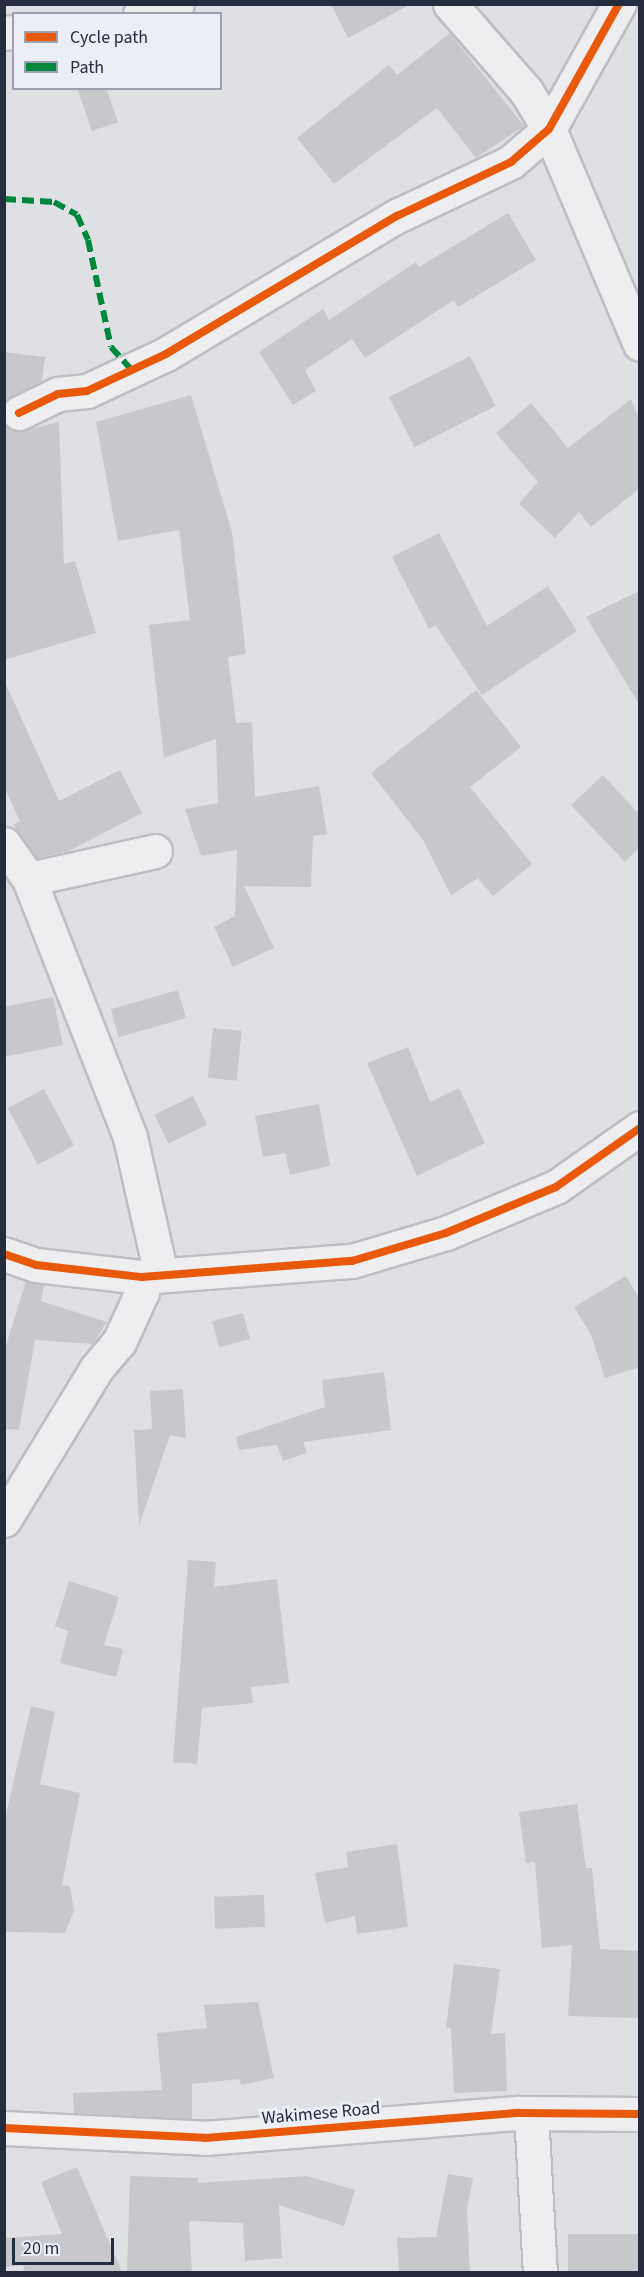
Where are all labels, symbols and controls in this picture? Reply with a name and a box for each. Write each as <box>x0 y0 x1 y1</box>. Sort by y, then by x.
legend <box>12 12 222 90</box>
text: Cycle path <box>70 25 148 50</box>
text: Path <box>70 55 104 80</box>
street label: Wakimese Road <box>261 2098 381 2130</box>
scale bar <box>15 2226 117 2264</box>
text: 20 m <box>23 2236 59 2261</box>

